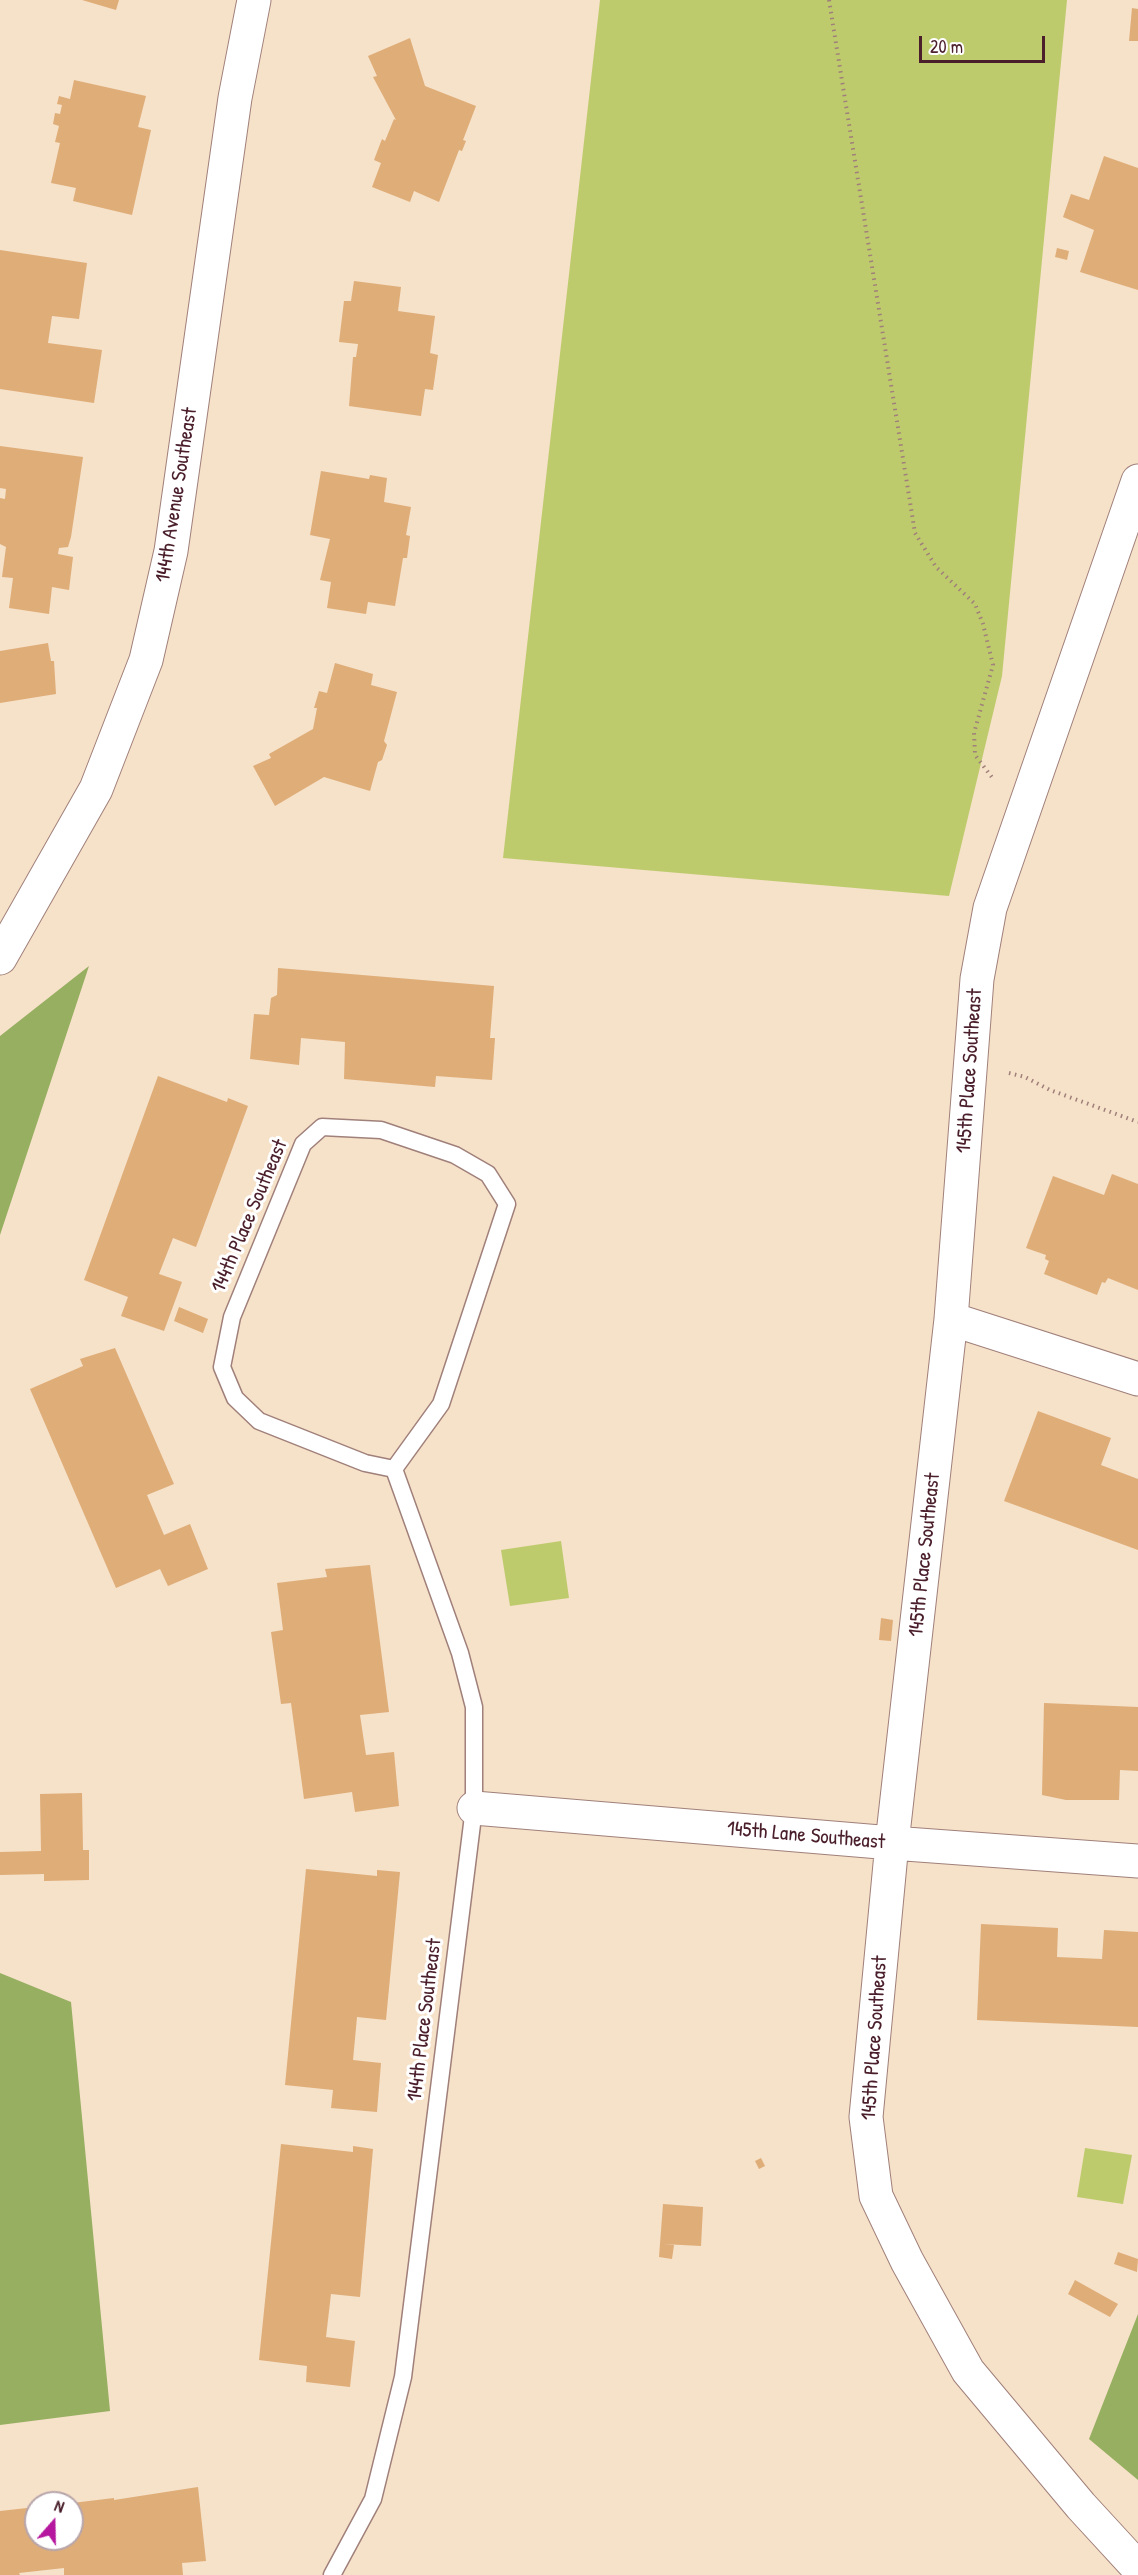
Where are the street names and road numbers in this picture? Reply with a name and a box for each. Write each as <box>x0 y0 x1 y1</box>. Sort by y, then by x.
street label: 144th Avenue Southeast <box>151 406 203 584</box>
street label: 145th Place Southeast <box>952 988 988 1154</box>
street label: 144th Place Southeast <box>206 1136 294 1296</box>
street label: 145th Place Southeast <box>904 1472 946 1638</box>
street label: 145th Lane Southeast <box>726 1817 886 1855</box>
street label: 144th Place Southeast <box>403 1937 447 2103</box>
street label: 145th Place Southeast <box>857 1955 893 2121</box>

